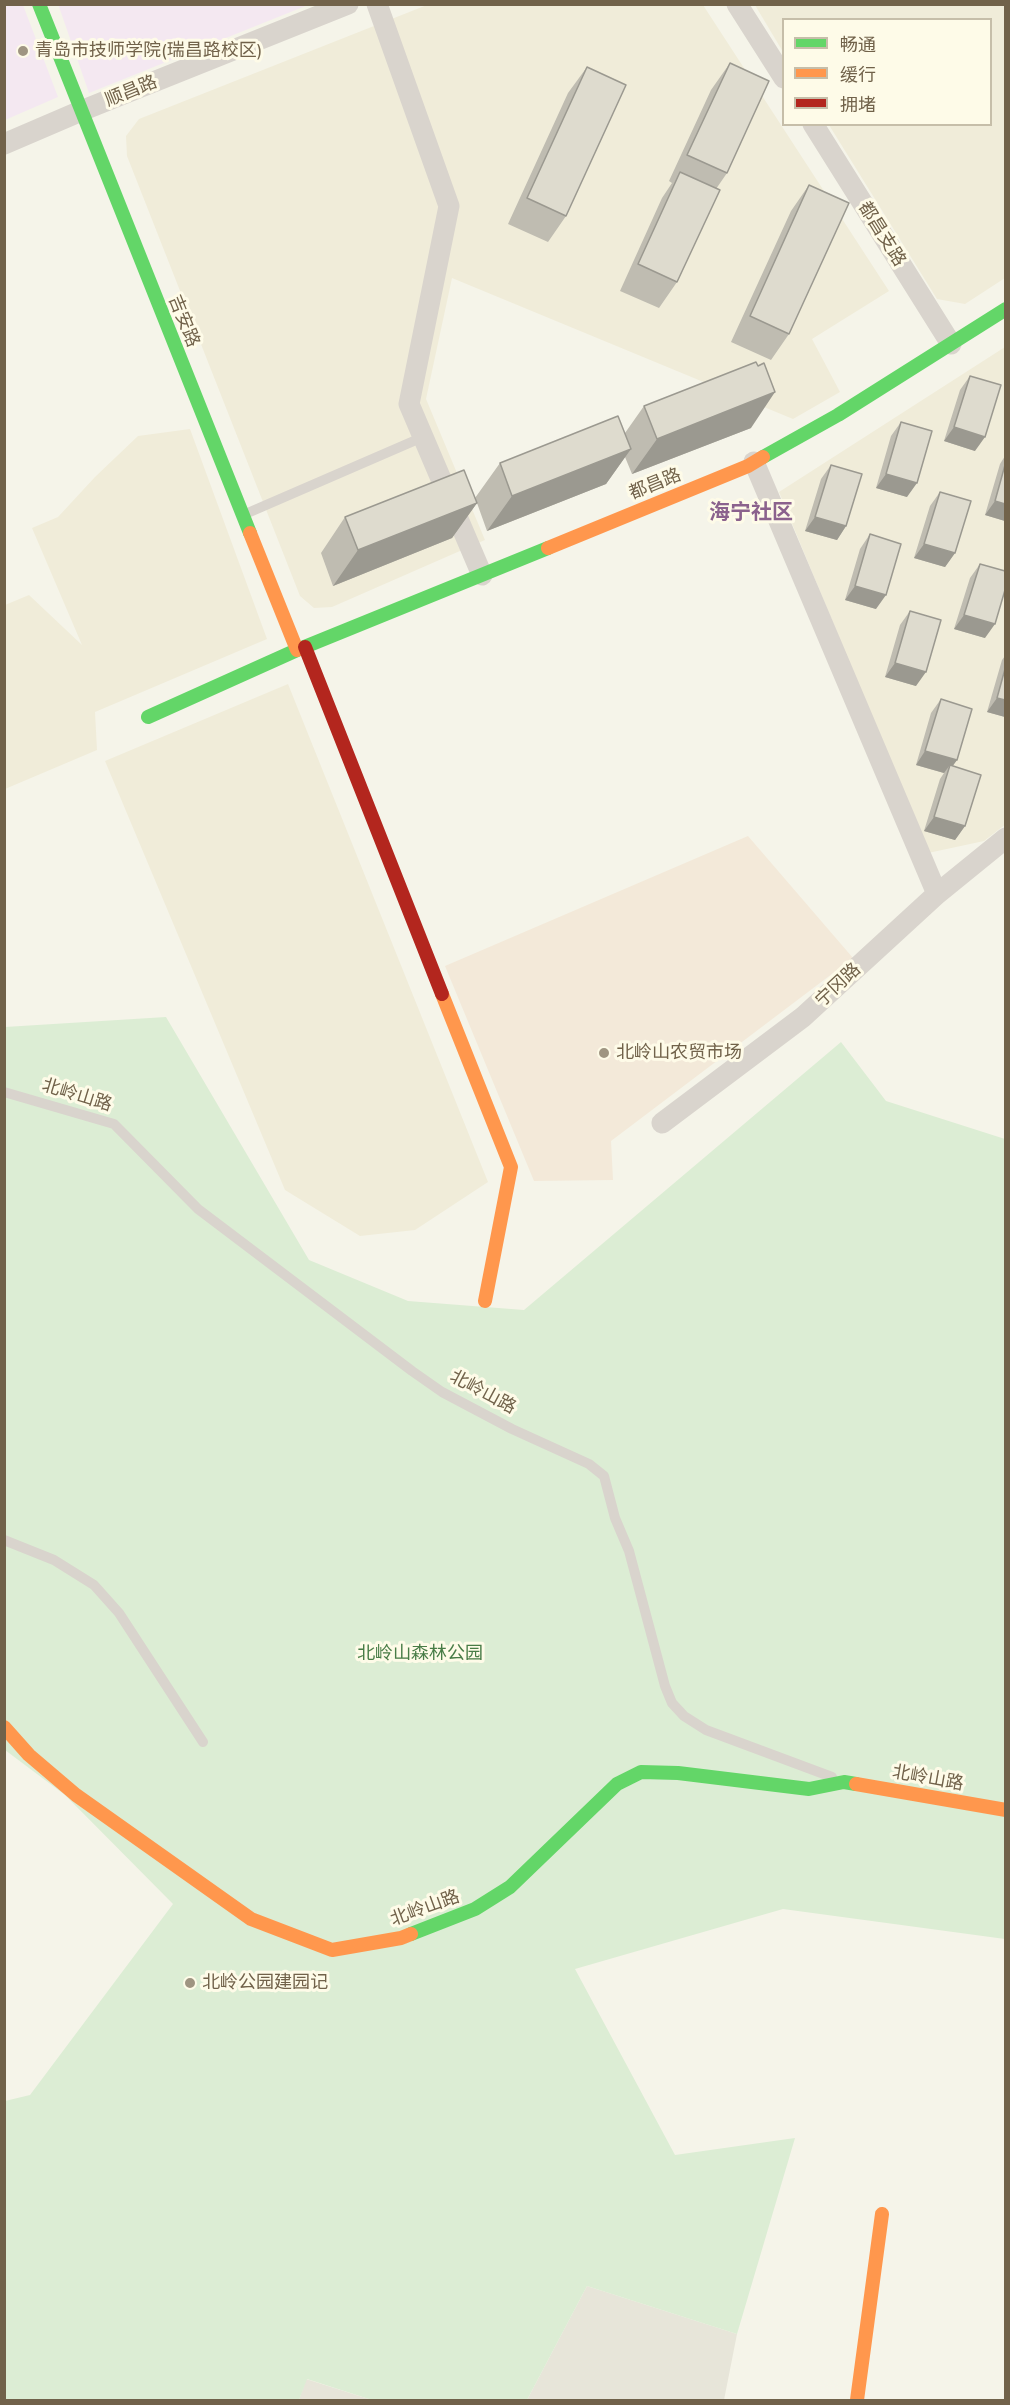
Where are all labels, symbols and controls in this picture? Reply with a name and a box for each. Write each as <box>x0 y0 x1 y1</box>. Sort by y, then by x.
legend <box>782 18 992 126</box>
text: 畅通 <box>840 33 876 56</box>
place label: 青岛市技师学院(瑞昌路校区) <box>35 40 262 62</box>
marker: 青岛市技师学院(瑞昌路校区) <box>16 44 30 58</box>
text: 缓行 <box>840 63 876 86</box>
street label: 顺昌路 <box>102 71 160 111</box>
text: 拥堵 <box>840 93 876 116</box>
street label: 都昌支路 <box>854 198 910 270</box>
street label: 吉安路 <box>164 292 204 350</box>
street label: 都昌路 <box>626 464 684 504</box>
district label: 海宁社区 <box>709 500 793 526</box>
street label: 宁冈路 <box>811 959 865 1011</box>
place label: 北岭山农贸市场 <box>616 1042 742 1064</box>
marker: 北岭山农贸市场 <box>597 1046 611 1060</box>
street label: 北岭山路 <box>39 1074 115 1116</box>
street label: 北岭山路 <box>446 1366 520 1418</box>
park label: 北岭山森林公园 <box>357 1643 483 1665</box>
street label: 北岭山路 <box>891 1761 965 1795</box>
street label: 北岭山路 <box>387 1886 463 1930</box>
place label: 北岭公园建园记 <box>202 1972 328 1994</box>
marker: 北岭公园建园记 <box>183 1976 197 1990</box>

